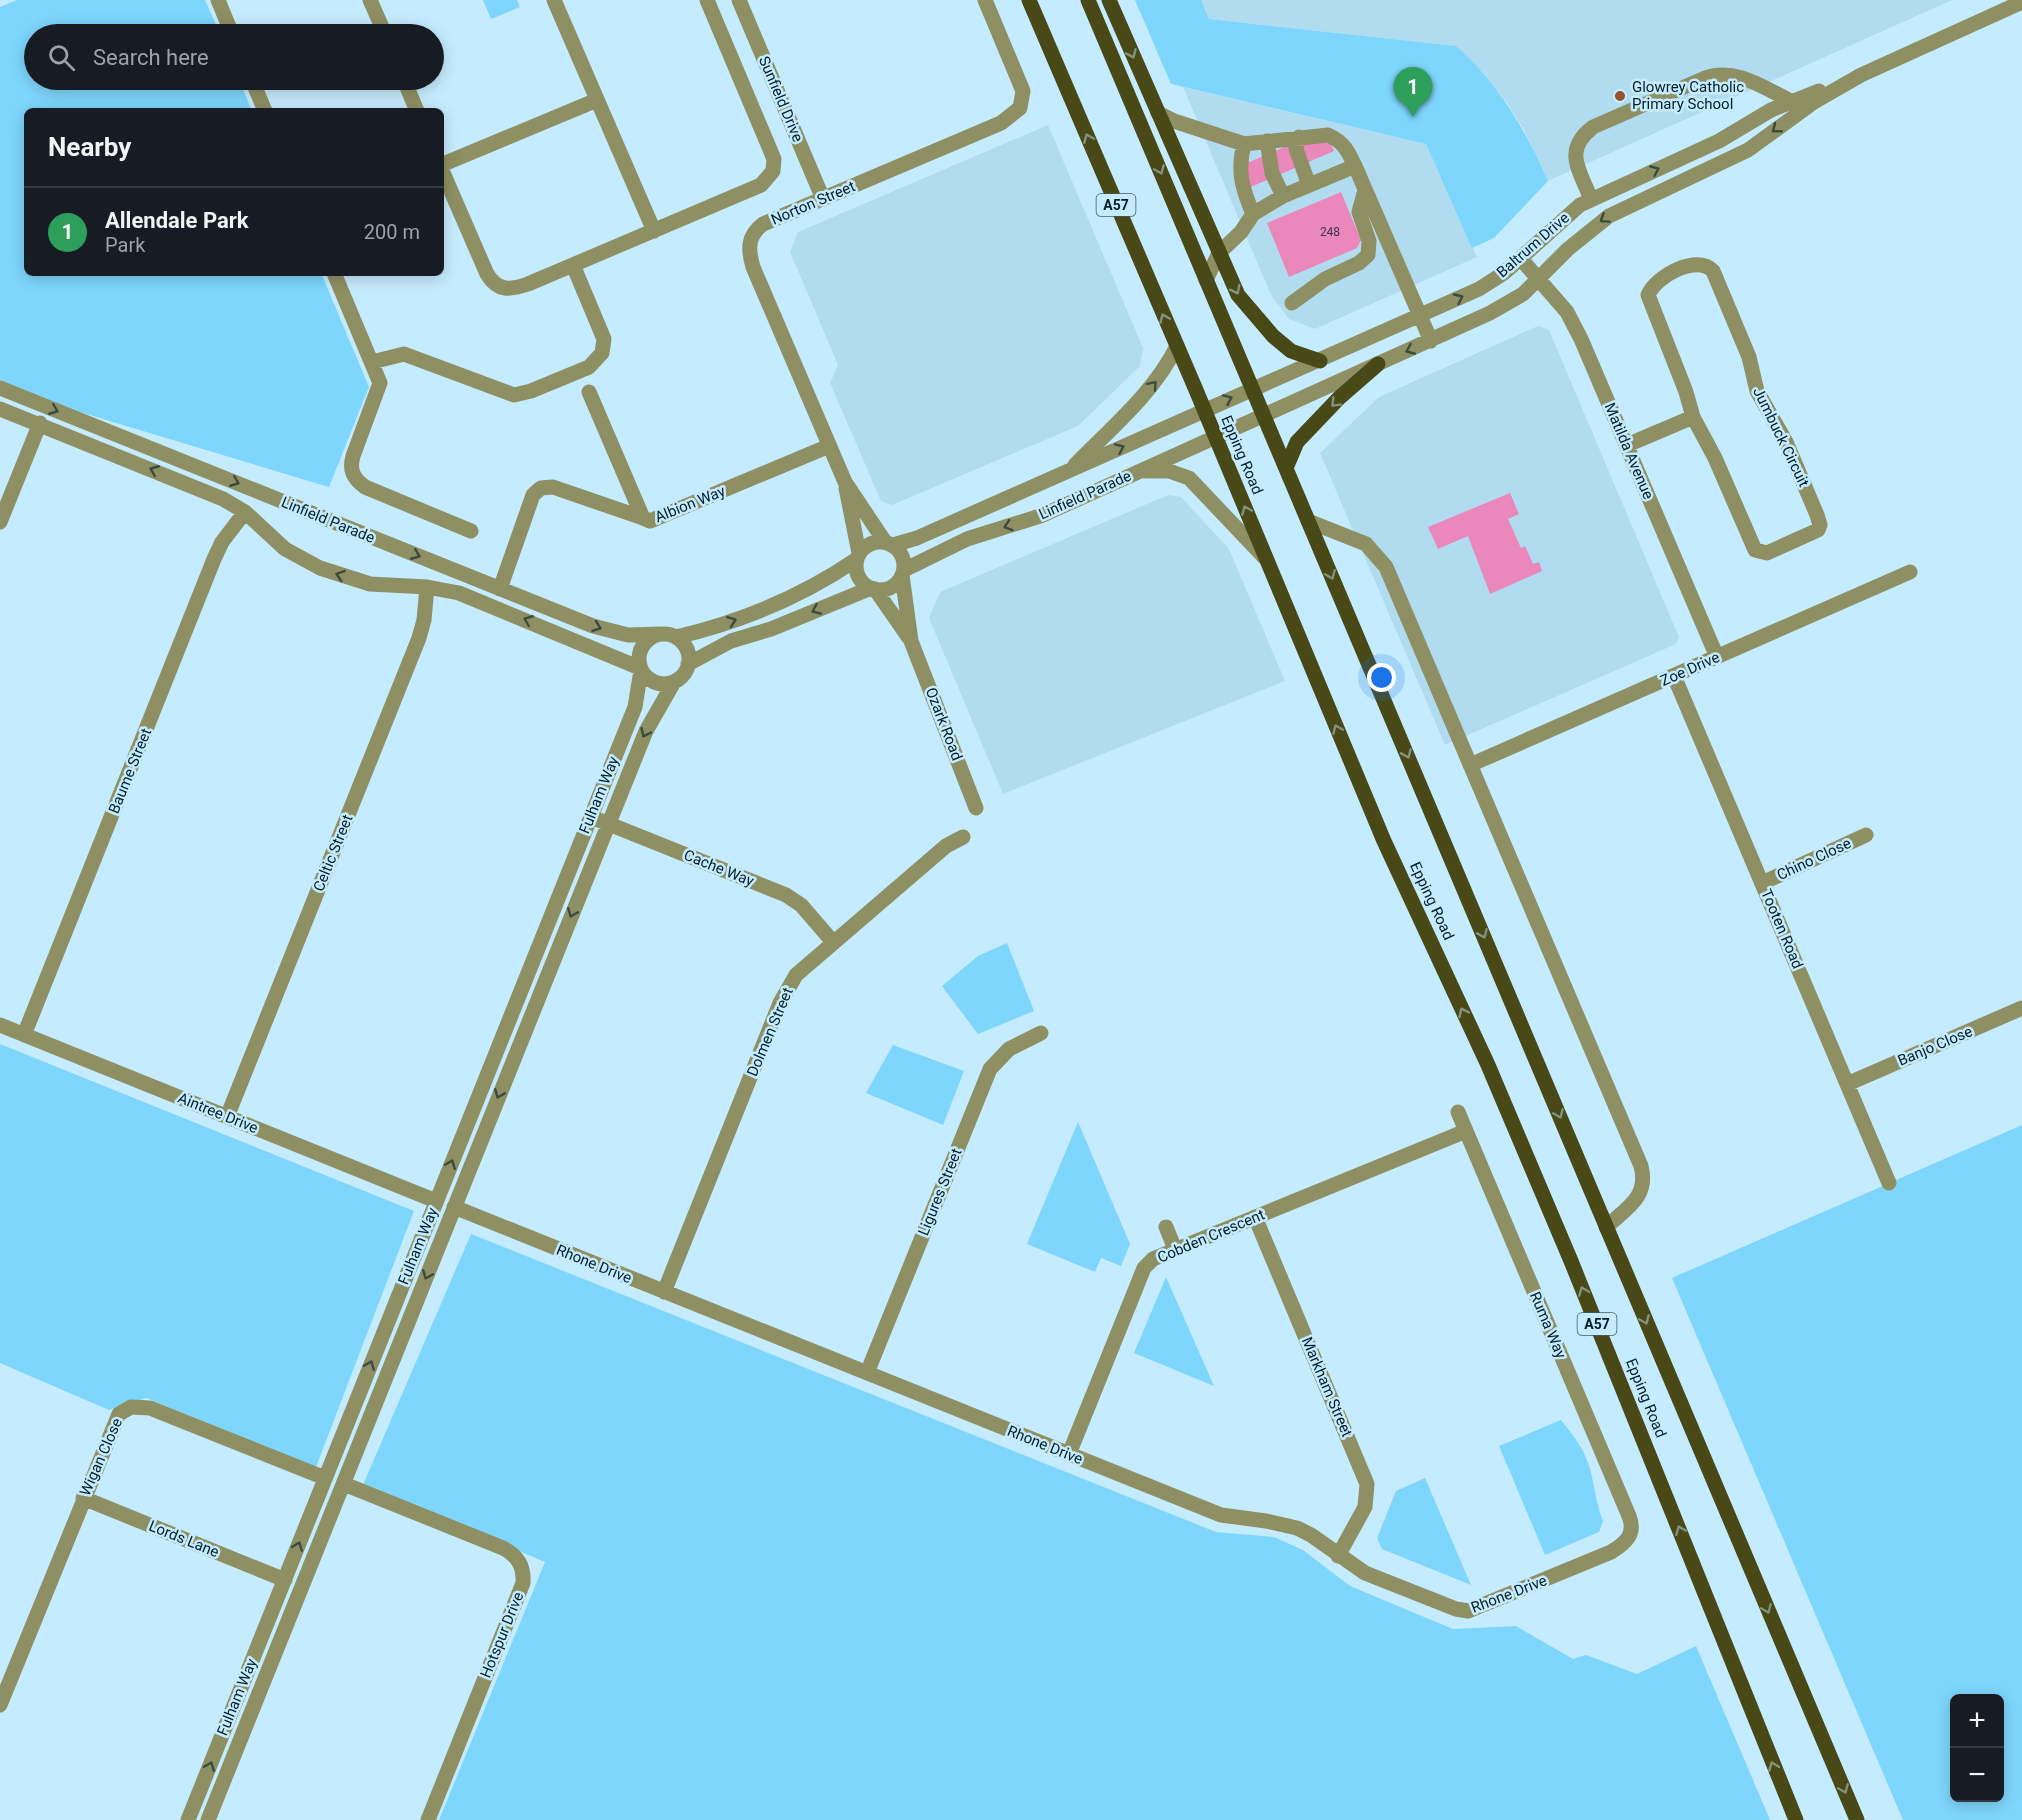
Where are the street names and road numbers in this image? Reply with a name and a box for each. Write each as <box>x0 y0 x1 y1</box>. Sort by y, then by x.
street label: Sunfield Drive <box>755 53 807 145</box>
street label: Norton Street <box>768 177 858 229</box>
road number: A57 <box>1096 194 1136 216</box>
street label: Baltrum Drive <box>1493 209 1573 281</box>
street label: Jumbuck Circuit <box>1749 384 1813 490</box>
street label: Matilda Avenue <box>1601 400 1657 502</box>
street label: Epping Road <box>1217 413 1267 497</box>
street label: Linfield Parade <box>1036 467 1134 523</box>
street label: Albion Way <box>652 482 728 526</box>
street label: Linfield Parade <box>279 493 377 547</box>
street label: Zoe Drive <box>1658 648 1722 690</box>
street label: Ozark Road <box>922 685 966 763</box>
street label: Baume Street <box>105 726 155 816</box>
street label: Fulham Way <box>575 754 623 836</box>
street label: Celtic Street <box>309 812 357 894</box>
street label: Chino Close <box>1774 834 1854 884</box>
street label: Cache Way <box>681 846 757 890</box>
street label: Epping Road <box>1406 859 1458 943</box>
street label: Tooten Road <box>1757 887 1807 971</box>
street label: Dolmen Street <box>743 985 797 1079</box>
street label: Banjo Close <box>1895 1022 1975 1070</box>
street label: Aintree Drive <box>175 1089 261 1137</box>
street label: Ligures Street <box>914 1146 966 1238</box>
street label: Fulham Way <box>394 1205 442 1287</box>
street label: Cobden Crescent <box>1155 1205 1267 1267</box>
street label: Rhone Drive <box>554 1241 634 1287</box>
street label: Ruma Way <box>1526 1289 1570 1361</box>
road number: A57 <box>1578 1313 1616 1335</box>
street label: Markham Street <box>1298 1334 1356 1440</box>
street label: Epping Road <box>1622 1356 1670 1440</box>
street label: Wigan Close <box>76 1415 126 1499</box>
street label: Rhone Drive <box>1005 1422 1085 1468</box>
street label: Lords Lane <box>146 1517 222 1561</box>
street label: Rhone Drive <box>1469 1571 1549 1617</box>
street label: Hotspur Drive <box>477 1589 527 1681</box>
street label: Fulham Way <box>213 1656 261 1738</box>

